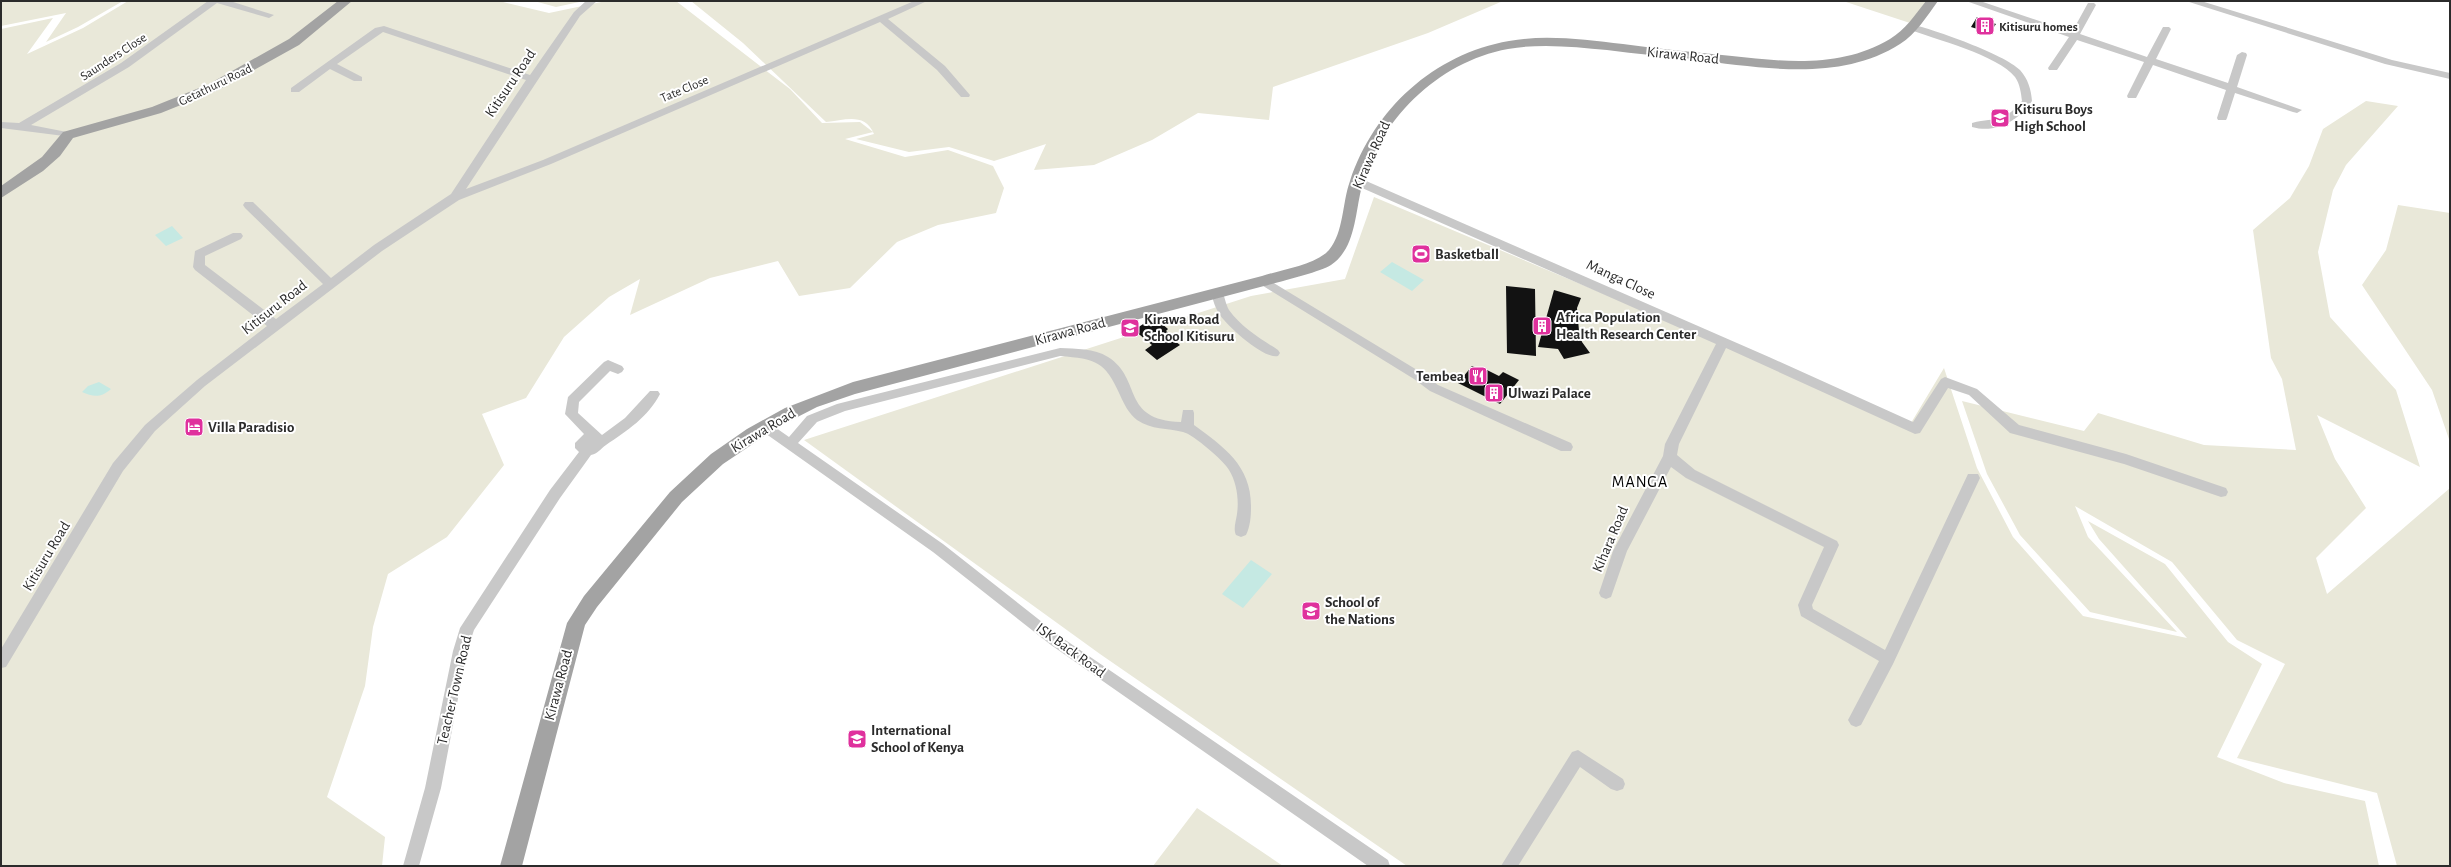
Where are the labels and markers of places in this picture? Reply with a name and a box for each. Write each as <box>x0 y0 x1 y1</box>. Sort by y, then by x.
building icon: Kitisuru homes <box>1974 15 1996 37</box>
place label: Kitisuru homes <box>1999 21 2078 34</box>
place label: Kitisuru Boys High School <box>2014 102 2093 134</box>
school or university icon: Kitisuru Boys High School <box>1989 107 2011 129</box>
sports icon: Basketball <box>1410 243 1432 265</box>
place label: Basketball <box>1435 247 1499 262</box>
place label: Africa Population Health Research Center <box>1556 310 1697 342</box>
place label: Kirawa Road School Kitisuru <box>1144 312 1234 344</box>
building icon: Africa Population Health Research Center <box>1531 315 1553 337</box>
school or university icon: Kirawa Road School Kitisuru <box>1119 317 1141 339</box>
restaurant icon: Tembea <box>1467 365 1489 387</box>
place label: Tembea <box>1416 369 1464 384</box>
building icon: Ulwazi Palace <box>1483 382 1505 404</box>
place label: Ulwazi Palace <box>1508 386 1591 401</box>
hotel icon: Villa Paradisio <box>183 416 205 438</box>
place label: Villa Paradisio <box>208 420 294 435</box>
place label: School of the Nations <box>1325 595 1395 627</box>
school or university icon: School of the Nations <box>1300 600 1322 622</box>
place label: International School of Kenya <box>871 723 964 755</box>
school or university icon: International School of Kenya <box>846 728 868 750</box>

